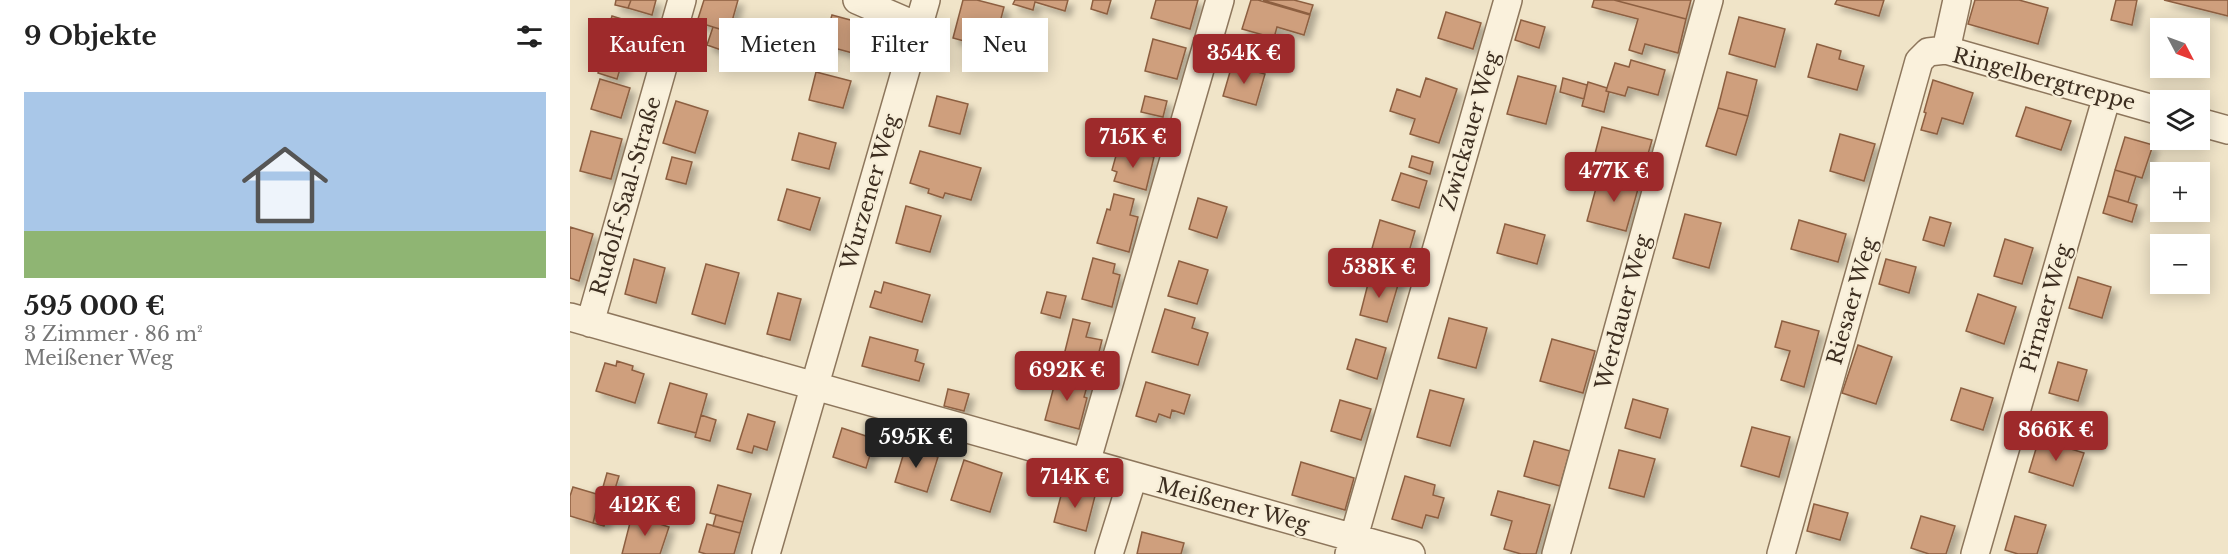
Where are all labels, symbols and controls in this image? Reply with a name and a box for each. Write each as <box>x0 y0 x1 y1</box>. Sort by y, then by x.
chip: Kaufen <box>588 18 707 72</box>
chip: Mieten <box>719 18 838 72</box>
chip: Filter <box>850 18 950 72</box>
chip: Neu <box>962 18 1048 72</box>
north arrow <box>2150 18 2210 78</box>
map controls <box>2150 18 2210 294</box>
text: 9 Objekte <box>24 20 157 52</box>
icon: filters <box>513 20 546 53</box>
pin: 354K € <box>1195 34 1293 85</box>
text: 354K € <box>1207 41 1281 65</box>
street label: Ringelbergtreppe <box>1950 42 2138 116</box>
street label: Zwickauer Weg <box>1435 48 1505 214</box>
button: layers <box>2150 90 2210 150</box>
street label: Rudolf-Saal-Straße <box>585 93 667 299</box>
street label: Wurzener Weg <box>835 111 905 274</box>
pin: 715K € <box>1084 118 1182 169</box>
text: 715K € <box>1099 125 1167 149</box>
icon: home <box>231 131 339 239</box>
pin: 477K € <box>1565 152 1663 203</box>
text: 477K € <box>1579 159 1649 183</box>
button: + <box>2150 162 2210 222</box>
street label: Werdauer Weg <box>1590 231 1656 393</box>
street label: Riesaer Weg <box>1821 234 1883 368</box>
button: − <box>2150 234 2210 294</box>
street label: Pirnaer Weg <box>2015 241 2077 375</box>
pin: 538K € <box>1330 248 1428 299</box>
text: 538K € <box>1342 255 1416 279</box>
text: 595 000 € <box>24 290 165 322</box>
text: 3 Zimmer · 86 m² <box>24 322 203 346</box>
text: Meißener Weg <box>24 346 173 370</box>
pin: 692K € <box>1018 351 1116 402</box>
text: 692K € <box>1029 358 1105 382</box>
pin: 866K € <box>2007 411 2105 462</box>
pin: 595K € <box>867 418 965 469</box>
text: 866K € <box>2018 418 2094 442</box>
text: 595K € <box>879 425 953 449</box>
pin: 714K € <box>1026 458 1124 509</box>
text: 714K € <box>1040 465 1110 489</box>
street label: Meißener Weg <box>1154 472 1312 538</box>
pin: 412K € <box>596 486 694 537</box>
text: 412K € <box>609 493 681 517</box>

